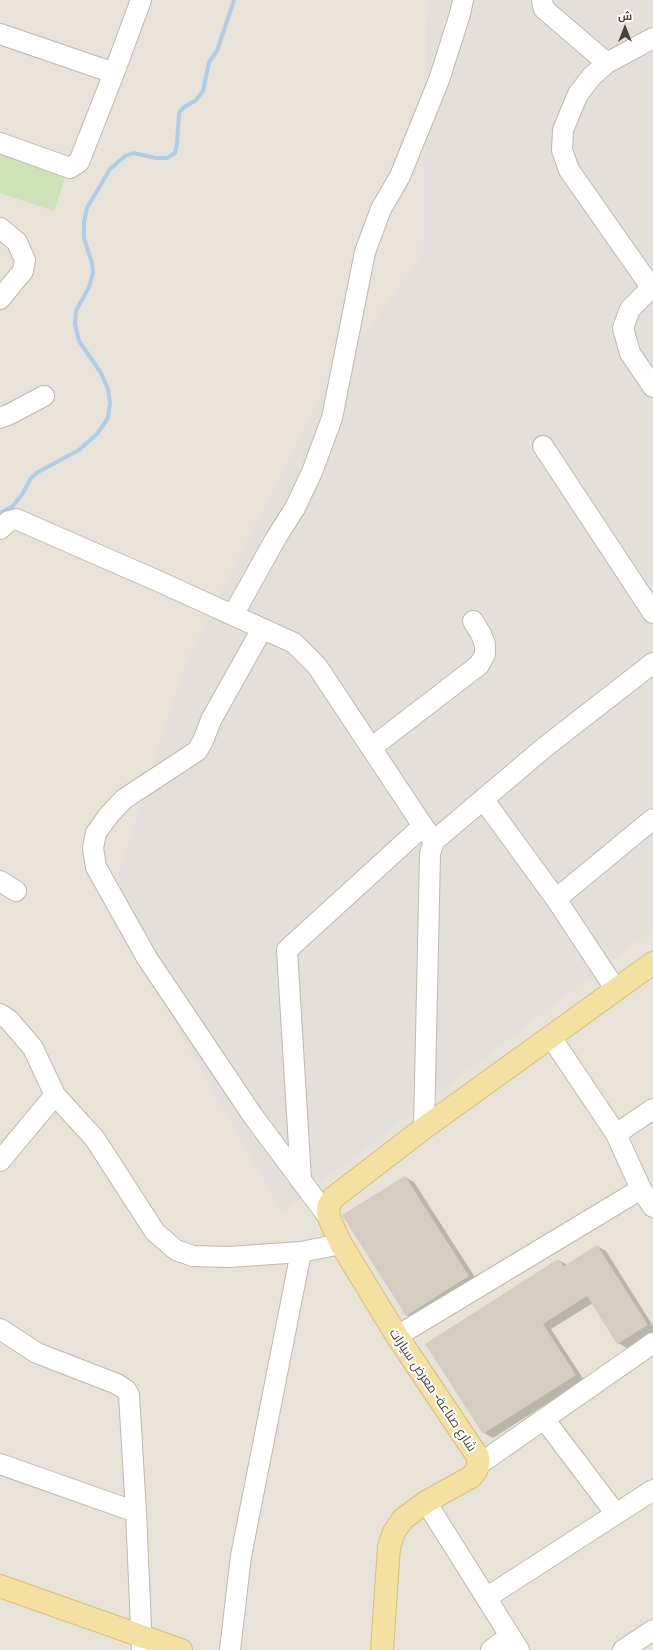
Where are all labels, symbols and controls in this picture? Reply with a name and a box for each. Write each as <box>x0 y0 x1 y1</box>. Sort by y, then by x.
north arrow <box>605 8 645 48</box>
text: ش <box>618 9 632 22</box>
street label: شارع صناعة- معرض سيارات <box>386 1326 480 1454</box>

